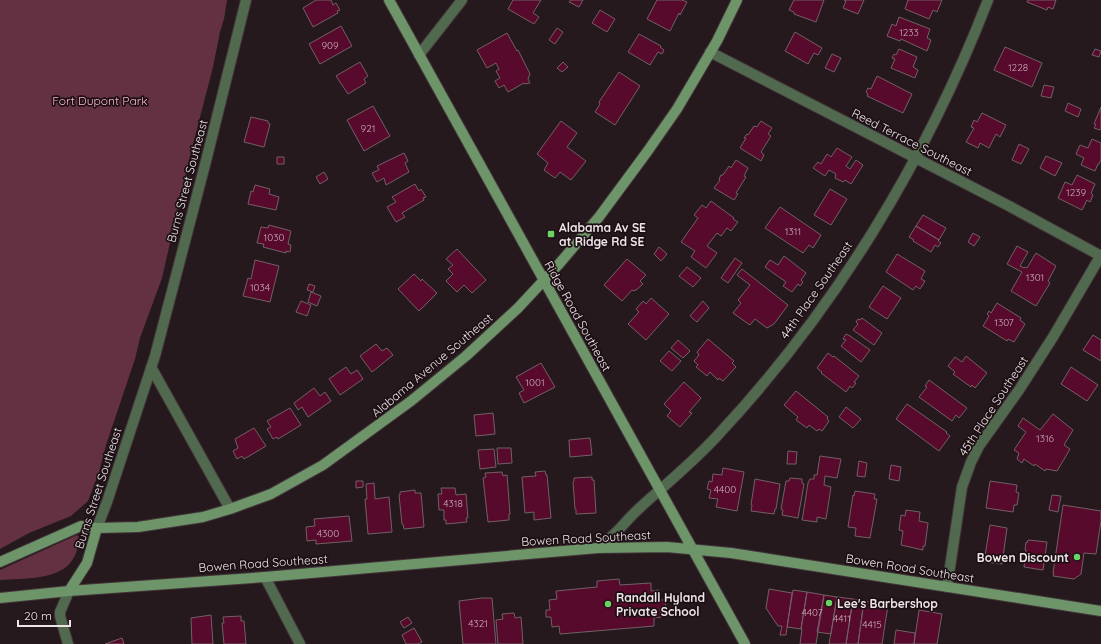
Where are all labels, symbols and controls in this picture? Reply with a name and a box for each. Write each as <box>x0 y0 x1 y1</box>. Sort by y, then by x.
house number: 1233 <box>899 26 919 39</box>
house number: 909 <box>321 39 339 52</box>
house number: 1228 <box>1008 61 1028 74</box>
park label: Fort Dupont Park <box>52 93 148 108</box>
street label: Reed Terrace Southeast <box>849 105 975 179</box>
street label: Burns Street Southeast <box>163 118 211 244</box>
house number: 921 <box>361 122 375 135</box>
house number: 1239 <box>1066 186 1086 199</box>
place label: Alabama Av SE at Ridge Rd SE <box>559 220 646 249</box>
house number: 1311 <box>785 225 801 238</box>
marker: Alabama Av SE at Ridge Rd SE <box>546 229 556 239</box>
house number: 1030 <box>264 231 284 244</box>
street label: 44th Place Southeast <box>777 238 855 342</box>
street label: Ridge Road Southeast <box>541 258 615 374</box>
house number: 1301 <box>1026 271 1044 284</box>
house number: 1034 <box>250 281 270 294</box>
street label: Alabama Avenue Southeast <box>368 310 496 420</box>
house number: 1307 <box>994 316 1014 329</box>
street label: 45th Place Southeast <box>955 353 1031 459</box>
house number: 1001 <box>525 376 545 389</box>
street label: Burns Street Southeast <box>71 425 125 551</box>
house number: 1316 <box>1036 432 1055 445</box>
house number: 4400 <box>714 483 736 496</box>
house number: 4318 <box>443 497 463 510</box>
house number: 4300 <box>317 527 339 540</box>
street label: Bowen Road Southeast <box>521 527 651 549</box>
street label: Bowen Road Southeast <box>845 550 975 586</box>
place label: Bowen Discount <box>977 550 1069 565</box>
street label: Bowen Road Southeast <box>198 551 328 575</box>
marker: Bowen Discount <box>1072 552 1082 562</box>
place label: Randall Hyland Private School <box>616 590 705 619</box>
place label: Lee's Barbershop <box>837 596 938 611</box>
marker: Lee's Barbershop <box>824 598 834 608</box>
marker: Randall Hyland Private School <box>603 599 613 609</box>
scale bar <box>18 602 70 628</box>
house number: 4407 <box>801 606 823 619</box>
text: 20 m <box>24 608 52 623</box>
house number: 4411 <box>833 612 851 625</box>
house number: 4321 <box>468 617 488 630</box>
house number: 4415 <box>862 618 882 631</box>

